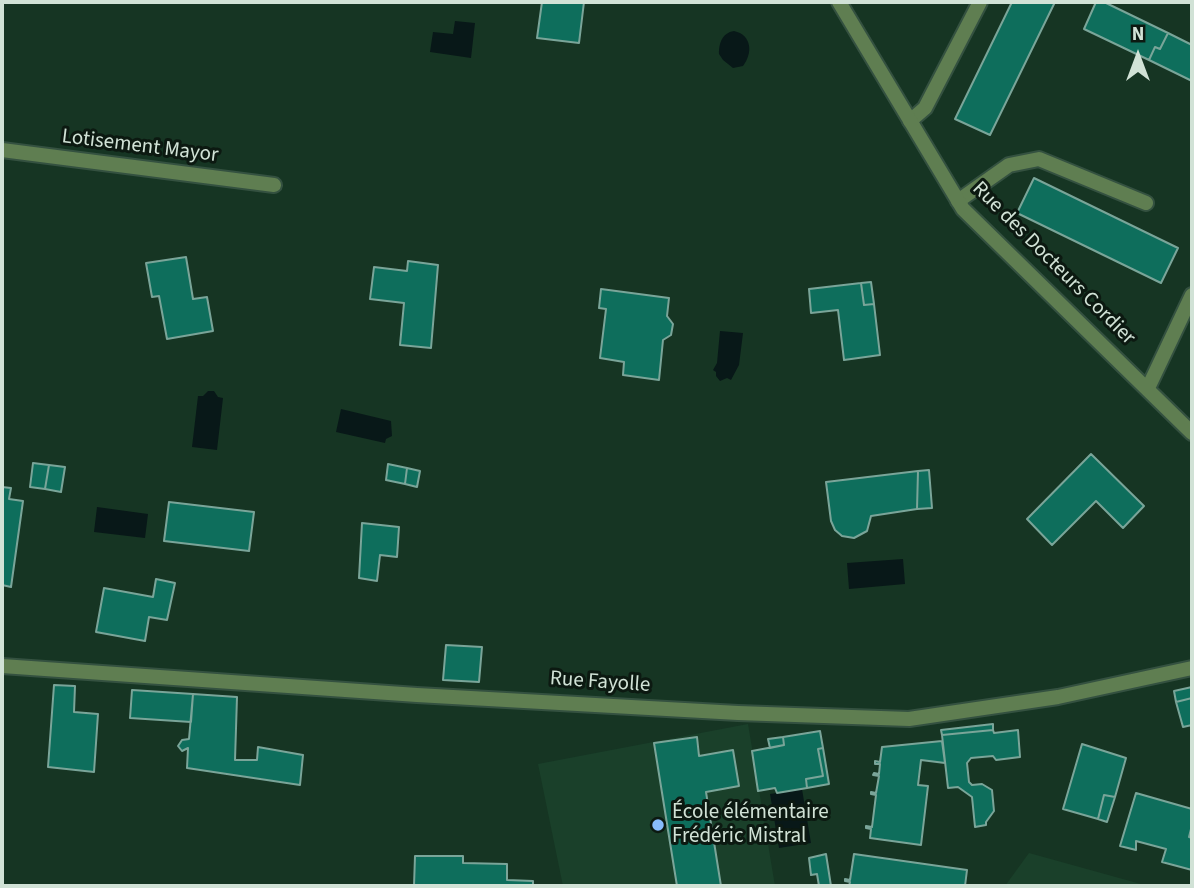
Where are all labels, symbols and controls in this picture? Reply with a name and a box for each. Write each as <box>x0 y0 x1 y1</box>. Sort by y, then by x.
north arrow <box>1103 21 1173 91</box>
text: N <box>1132 21 1144 48</box>
street label: Lotisement Mayor <box>60 125 220 169</box>
street label: Rue des Docteurs Cordier <box>966 177 1140 351</box>
street label: Rue Fayolle <box>549 667 651 699</box>
place label: École élémentaire Frédéric Mistral <box>672 800 829 850</box>
marker: École élémentaire Frédéric Mistral <box>650 817 666 833</box>

